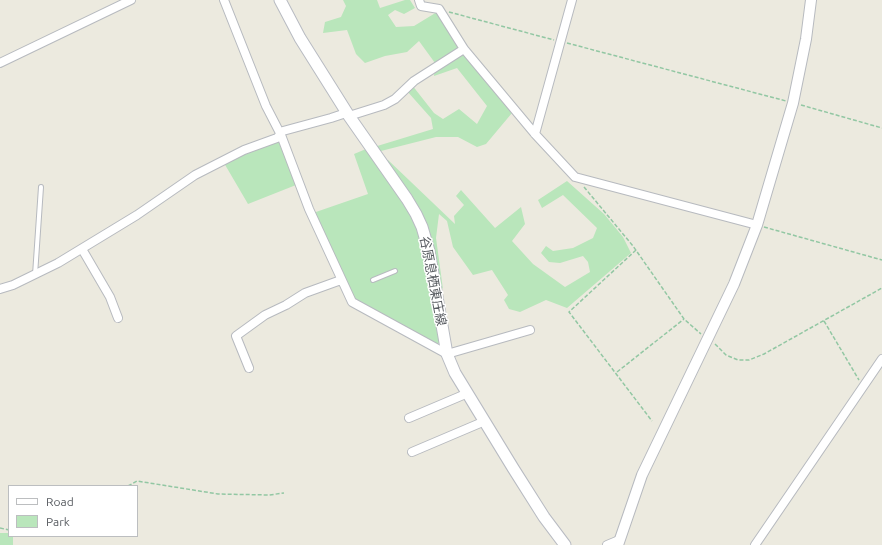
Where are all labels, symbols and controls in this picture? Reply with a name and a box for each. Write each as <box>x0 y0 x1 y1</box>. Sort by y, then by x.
street label: 谷原息栖東庄線 <box>417 235 449 327</box>
legend <box>8 485 138 537</box>
text: Road <box>46 495 74 508</box>
text: Park <box>46 515 70 528</box>

